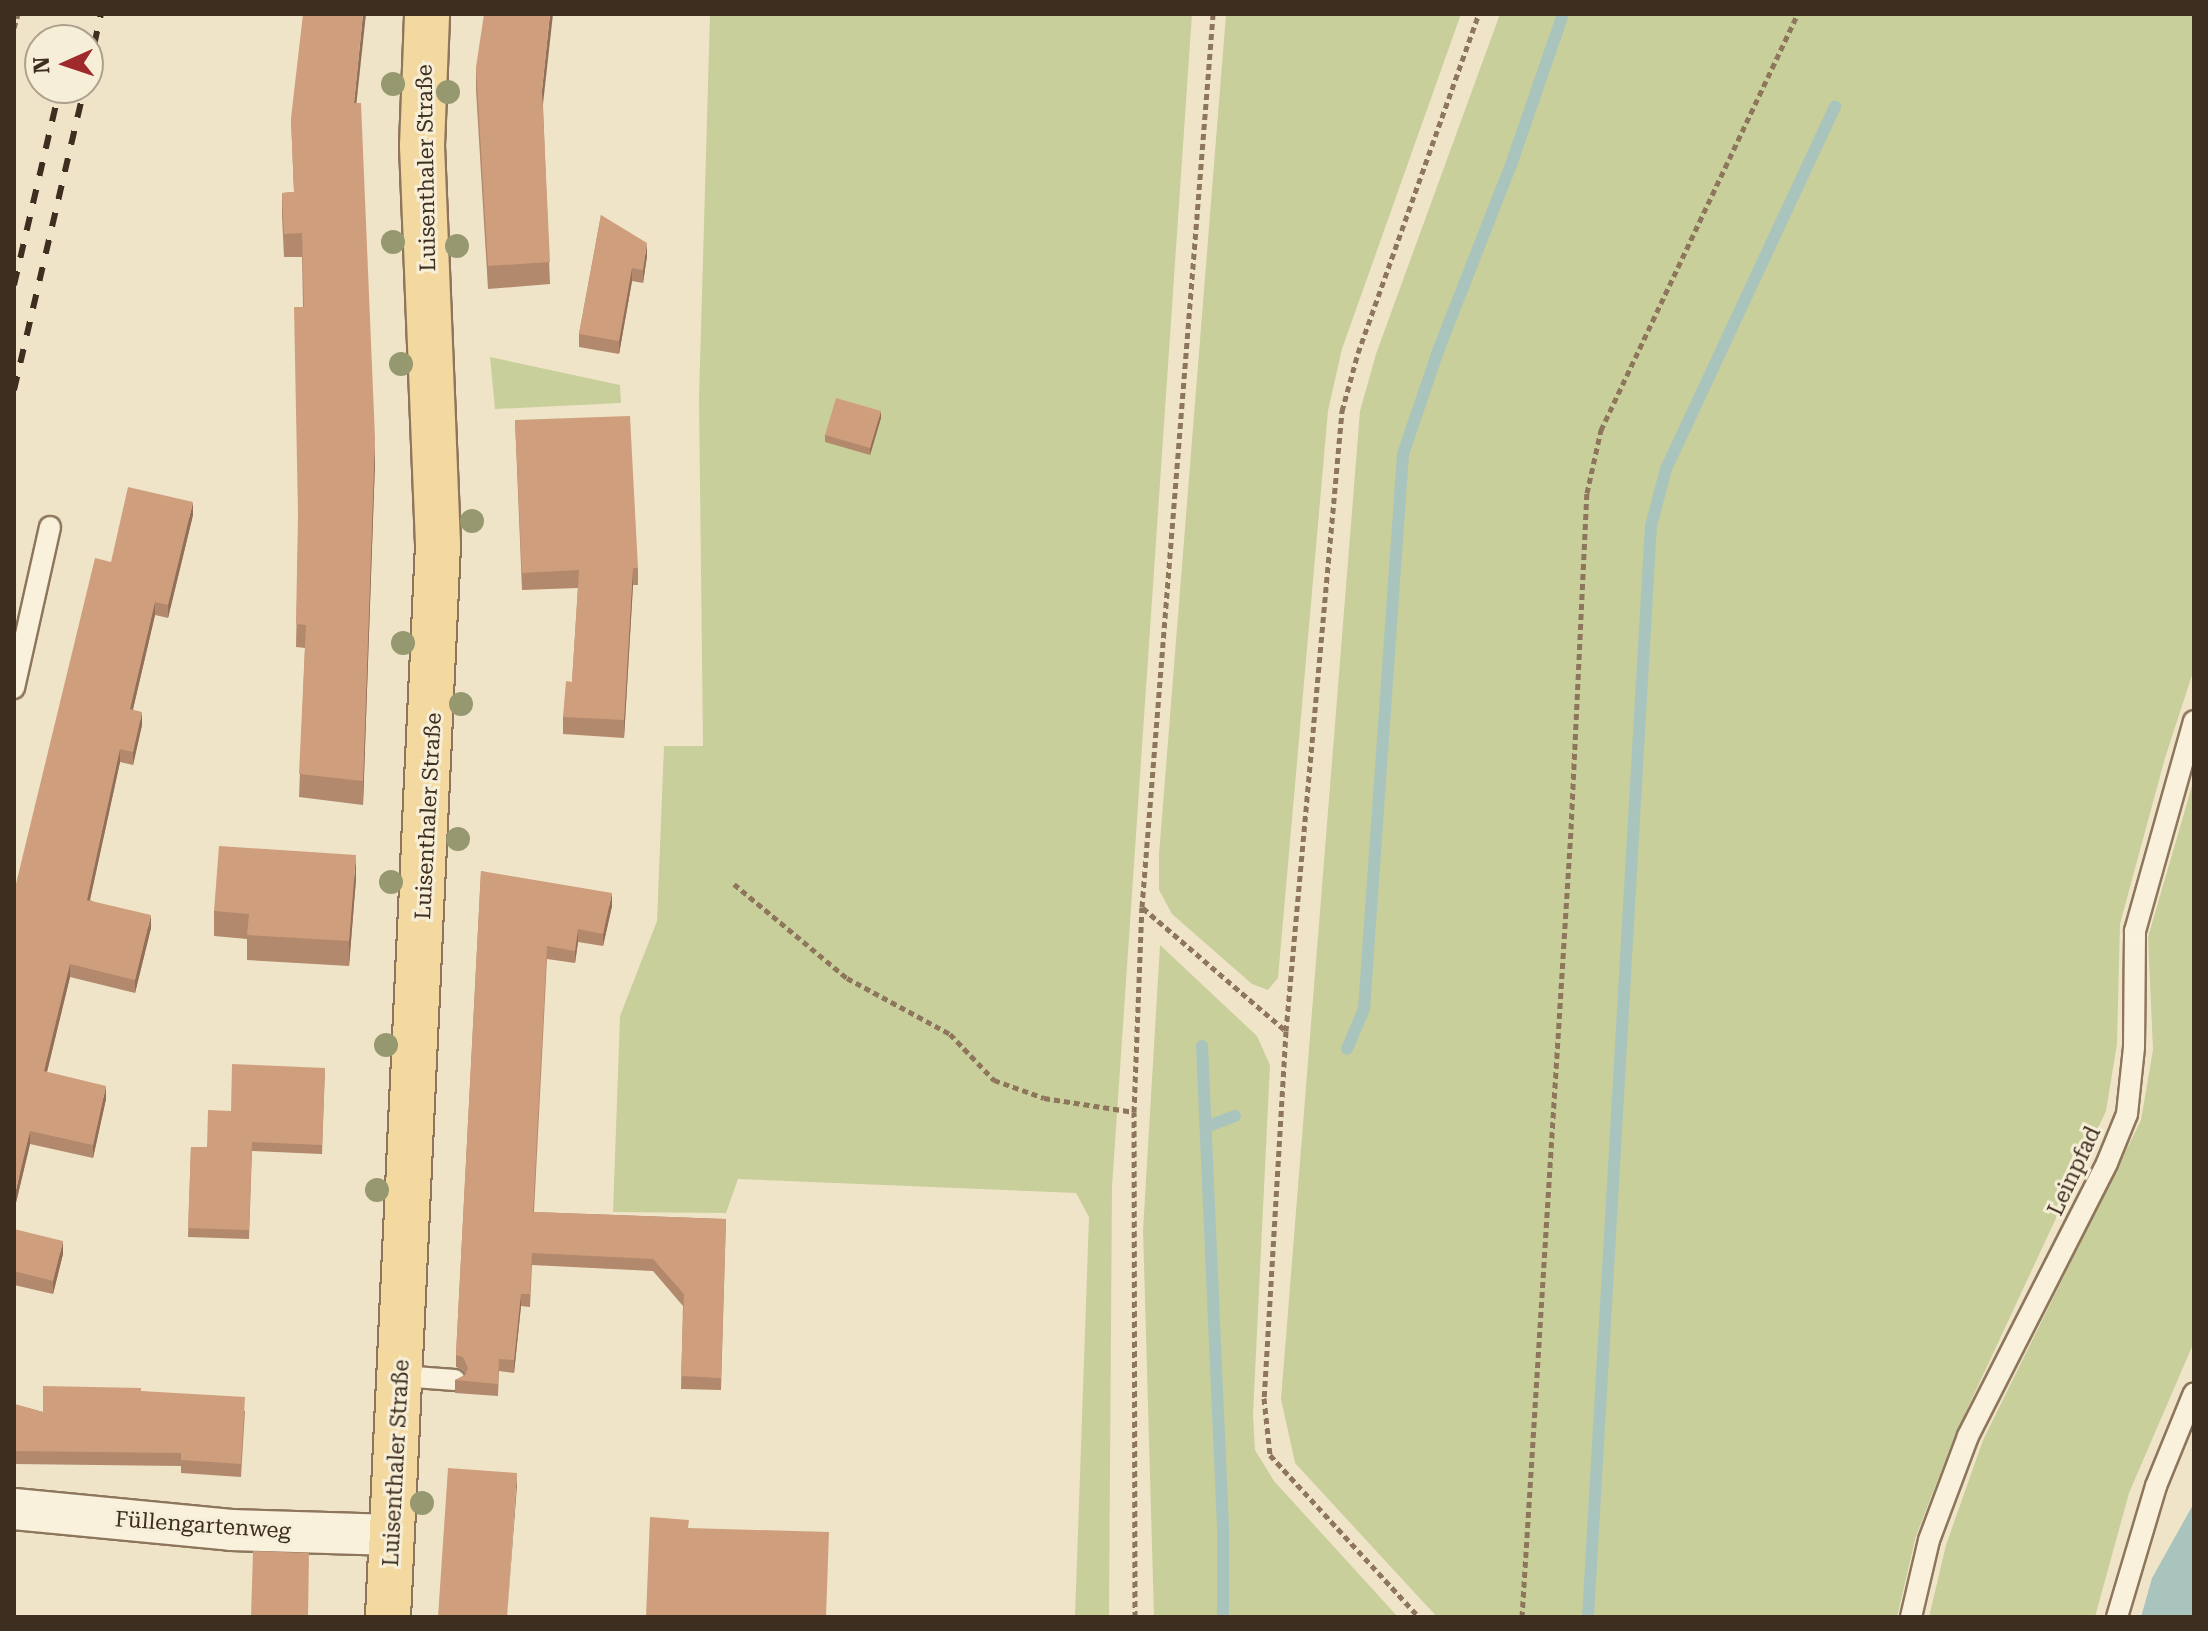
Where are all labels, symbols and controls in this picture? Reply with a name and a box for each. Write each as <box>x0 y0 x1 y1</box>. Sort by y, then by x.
north arrow <box>24 24 104 104</box>
text: N <box>29 56 54 74</box>
street label: Luisenthaler Straße <box>411 64 441 272</box>
street label: Luisenthaler Straße <box>409 712 447 920</box>
street label: Leinpfad <box>2042 1122 2106 1220</box>
street label: Luisenthaler Straße <box>377 1359 415 1567</box>
street label: Füllengartenweg <box>114 1506 292 1544</box>

